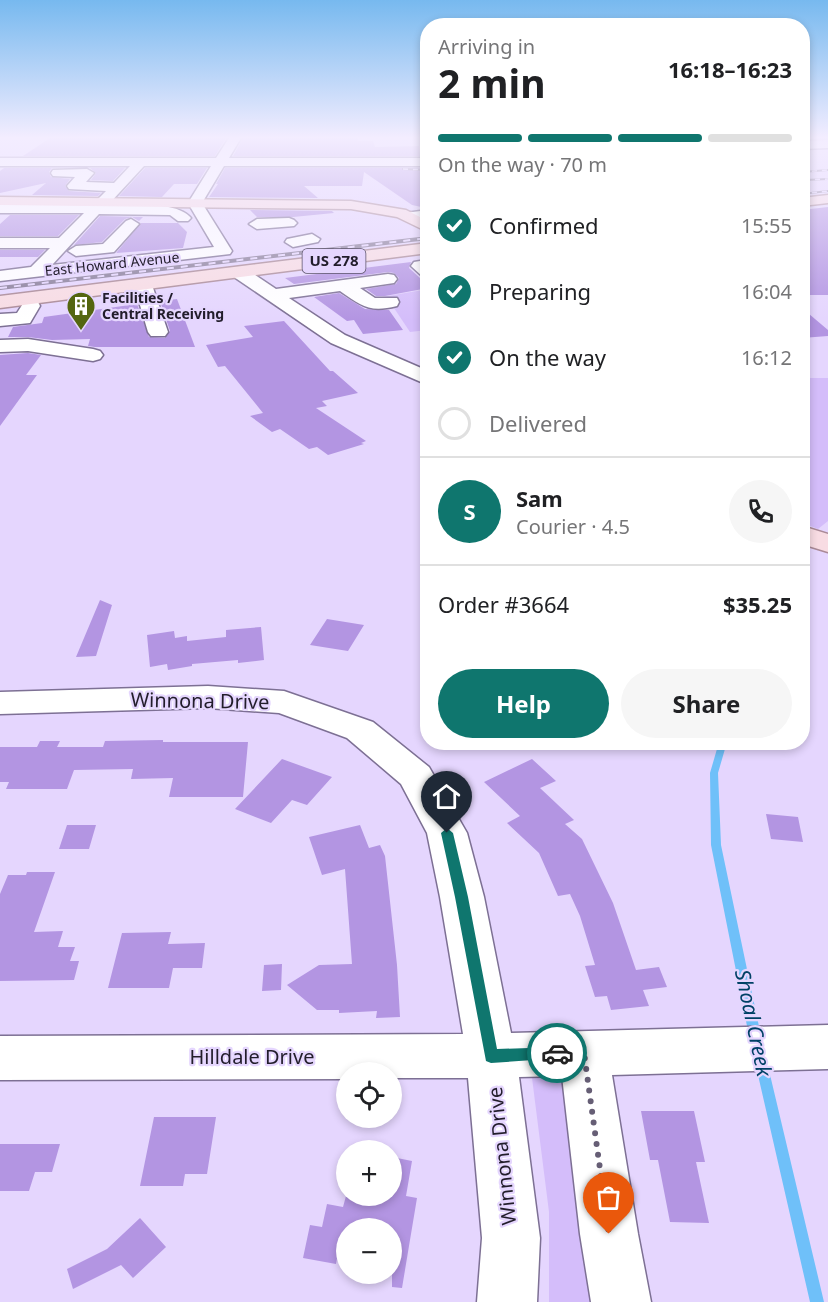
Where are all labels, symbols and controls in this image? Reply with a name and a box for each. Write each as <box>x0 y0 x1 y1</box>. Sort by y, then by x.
text: Arriving in <box>438 33 535 60</box>
text: 16:18–16:23 <box>668 54 792 84</box>
text: 2 min <box>438 56 545 109</box>
text: On the way · 70 m <box>438 151 607 178</box>
icon: check <box>438 209 471 242</box>
text: Confirmed <box>489 210 599 240</box>
text: 15:55 <box>741 212 792 239</box>
street label: East Howard Avenue <box>44 247 180 280</box>
road number: US 278 <box>302 249 366 273</box>
icon: check <box>438 275 471 308</box>
text: Preparing <box>489 276 591 306</box>
text: 16:04 <box>741 278 792 305</box>
place label: Facilities / Central Receiving <box>102 288 224 323</box>
building icon: Facilities / Central Receiving <box>65 290 97 332</box>
icon: check <box>438 341 471 374</box>
text: On the way <box>489 342 606 372</box>
text: 16:12 <box>741 344 792 371</box>
text: Delivered <box>489 408 587 438</box>
button: phone <box>729 480 792 543</box>
text: Sam <box>516 483 563 513</box>
text: S <box>463 496 476 526</box>
text: Courier · 4.5 <box>516 513 630 540</box>
text: Order #3664 <box>438 589 569 619</box>
text: $35.25 <box>723 589 792 619</box>
button: Help <box>438 669 609 738</box>
button: Share <box>621 669 792 738</box>
street label: Winnona Drive <box>130 686 270 715</box>
pin <box>421 771 472 833</box>
icon: home <box>430 780 463 813</box>
water label: Shoal Creek <box>729 967 779 1081</box>
courier <box>527 1023 587 1083</box>
icon: car <box>541 1037 574 1070</box>
street label: Hilldale Drive <box>190 1043 314 1070</box>
map controls <box>336 1062 402 1284</box>
button: locate <box>336 1062 402 1128</box>
street label: Winnona Drive <box>481 1086 522 1226</box>
button: + <box>336 1140 402 1206</box>
pin <box>583 1172 634 1234</box>
icon: bag <box>592 1181 625 1214</box>
button: − <box>336 1218 402 1284</box>

